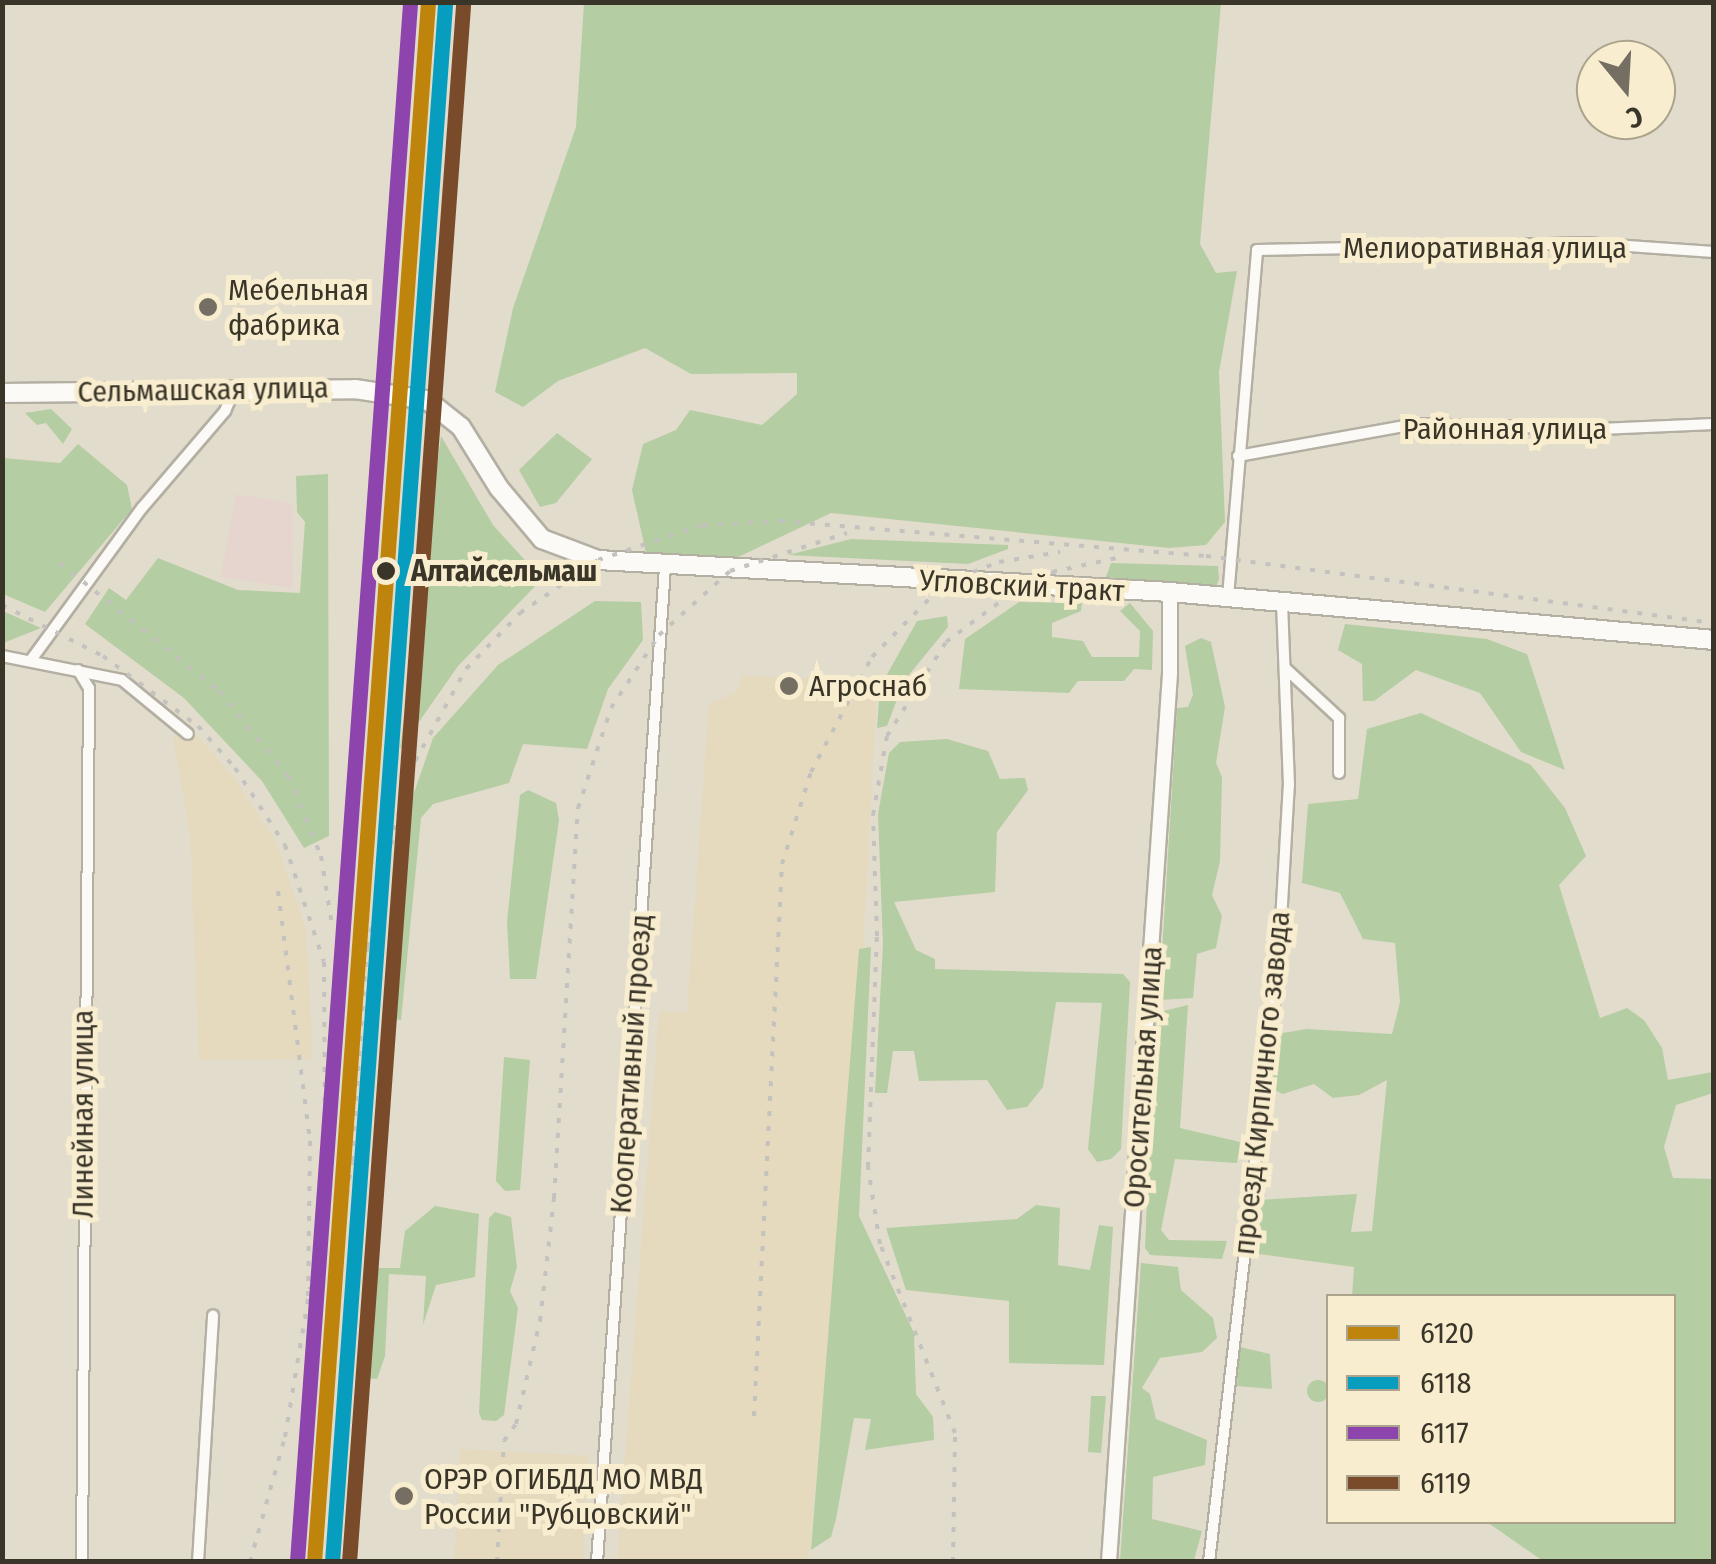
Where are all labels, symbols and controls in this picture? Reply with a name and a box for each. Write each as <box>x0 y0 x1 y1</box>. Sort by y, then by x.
north arrow <box>1576 40 1676 140</box>
text: С <box>1623 99 1647 135</box>
street label: Мелиоративная улица <box>1343 230 1627 266</box>
place label: Мебельная фабрика <box>228 272 369 342</box>
marker: Мебельная фабрика <box>197 296 219 318</box>
street label: Сельмашская улица <box>77 370 329 410</box>
street label: Районная улица <box>1403 411 1607 447</box>
place label: Алтайсельмаш <box>411 553 597 589</box>
marker: Алтайсельмаш <box>370 555 402 587</box>
street label: Угловский тракт <box>919 563 1125 609</box>
place label: Агроснаб <box>809 668 927 704</box>
marker: Агроснаб <box>778 675 800 697</box>
street label: проезд Кирпичного завода <box>1226 909 1298 1257</box>
street label: Кооперативный проезд <box>603 913 659 1215</box>
street label: Оросительная улица <box>1116 945 1170 1209</box>
street label: Линейная улица <box>65 1010 101 1218</box>
legend <box>1326 1294 1676 1524</box>
text: 6120 <box>1420 1315 1474 1351</box>
text: 6118 <box>1420 1365 1472 1401</box>
text: 6117 <box>1420 1415 1469 1451</box>
place label: ОРЭР ОГИБДД МО МВД России "Рубцовский" <box>424 1461 703 1532</box>
text: 6119 <box>1420 1465 1471 1501</box>
marker: ОРЭР ОГИБДД МО МВД России "Рубцовский" <box>393 1485 415 1507</box>

